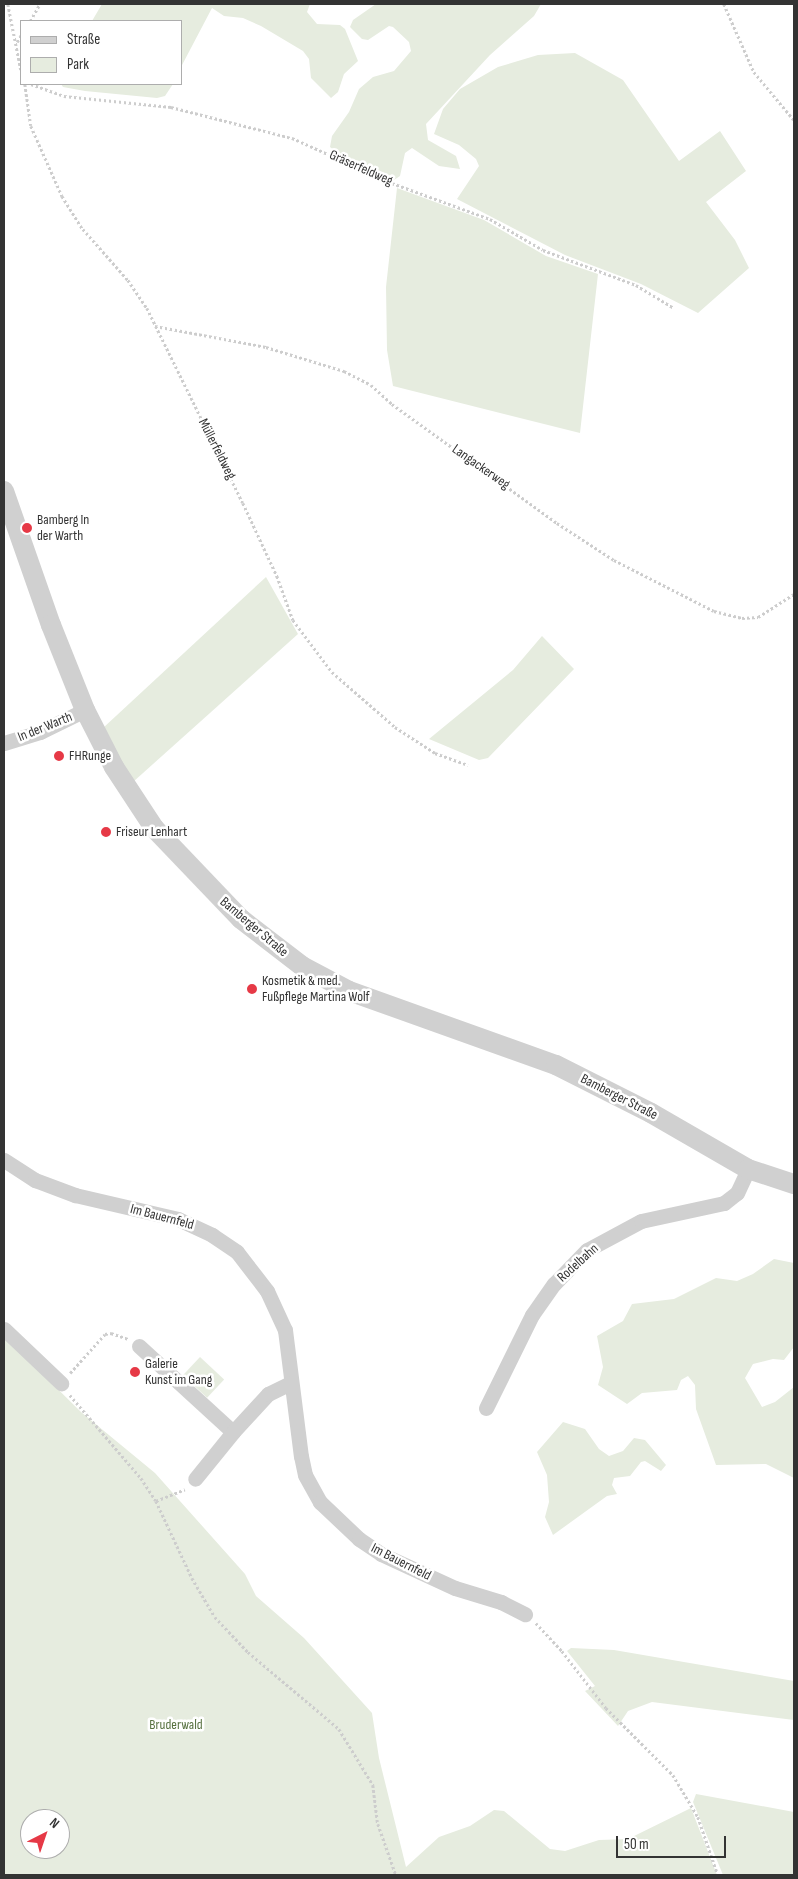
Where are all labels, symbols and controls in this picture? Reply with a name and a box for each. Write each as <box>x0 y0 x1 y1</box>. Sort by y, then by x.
legend <box>20 20 182 85</box>
text: Straße <box>67 30 100 49</box>
text: Park <box>67 55 89 74</box>
street label: Gräserfeldweg <box>327 147 395 189</box>
street label: Müllerfeldweg <box>195 416 239 482</box>
street label: Langackerweg <box>449 441 513 493</box>
place label: Bamberg In der Warth <box>37 512 89 544</box>
marker: Bamberg In der Warth <box>21 522 33 534</box>
street label: In der Warth <box>15 708 75 746</box>
place label: FHRunge <box>69 748 111 764</box>
marker: FHRunge <box>53 750 65 762</box>
place label: Friseur Lenhart <box>116 824 187 840</box>
marker: Friseur Lenhart <box>100 826 112 838</box>
street label: Bamberger Straße <box>216 894 292 960</box>
place label: Kosmetik & med. Fußpflege Martina Wolf <box>262 973 370 1006</box>
marker: Kosmetik & med. Fußpflege Martina Wolf <box>246 983 258 995</box>
street label: Bamberger Straße <box>578 1070 660 1124</box>
street label: Im Bauernfeld <box>128 1200 196 1234</box>
street label: Rodelbahn <box>554 1240 602 1286</box>
place label: Galerie Kunst im Gang <box>145 1356 212 1388</box>
marker: Galerie Kunst im Gang <box>129 1366 141 1378</box>
street label: Im Bauernfeld <box>368 1540 434 1584</box>
park label: Bruderwald <box>149 1717 203 1733</box>
north arrow <box>20 1809 70 1859</box>
text: N <box>46 1814 63 1832</box>
scale bar <box>618 1826 728 1858</box>
text: 50 m <box>624 1835 649 1854</box>

